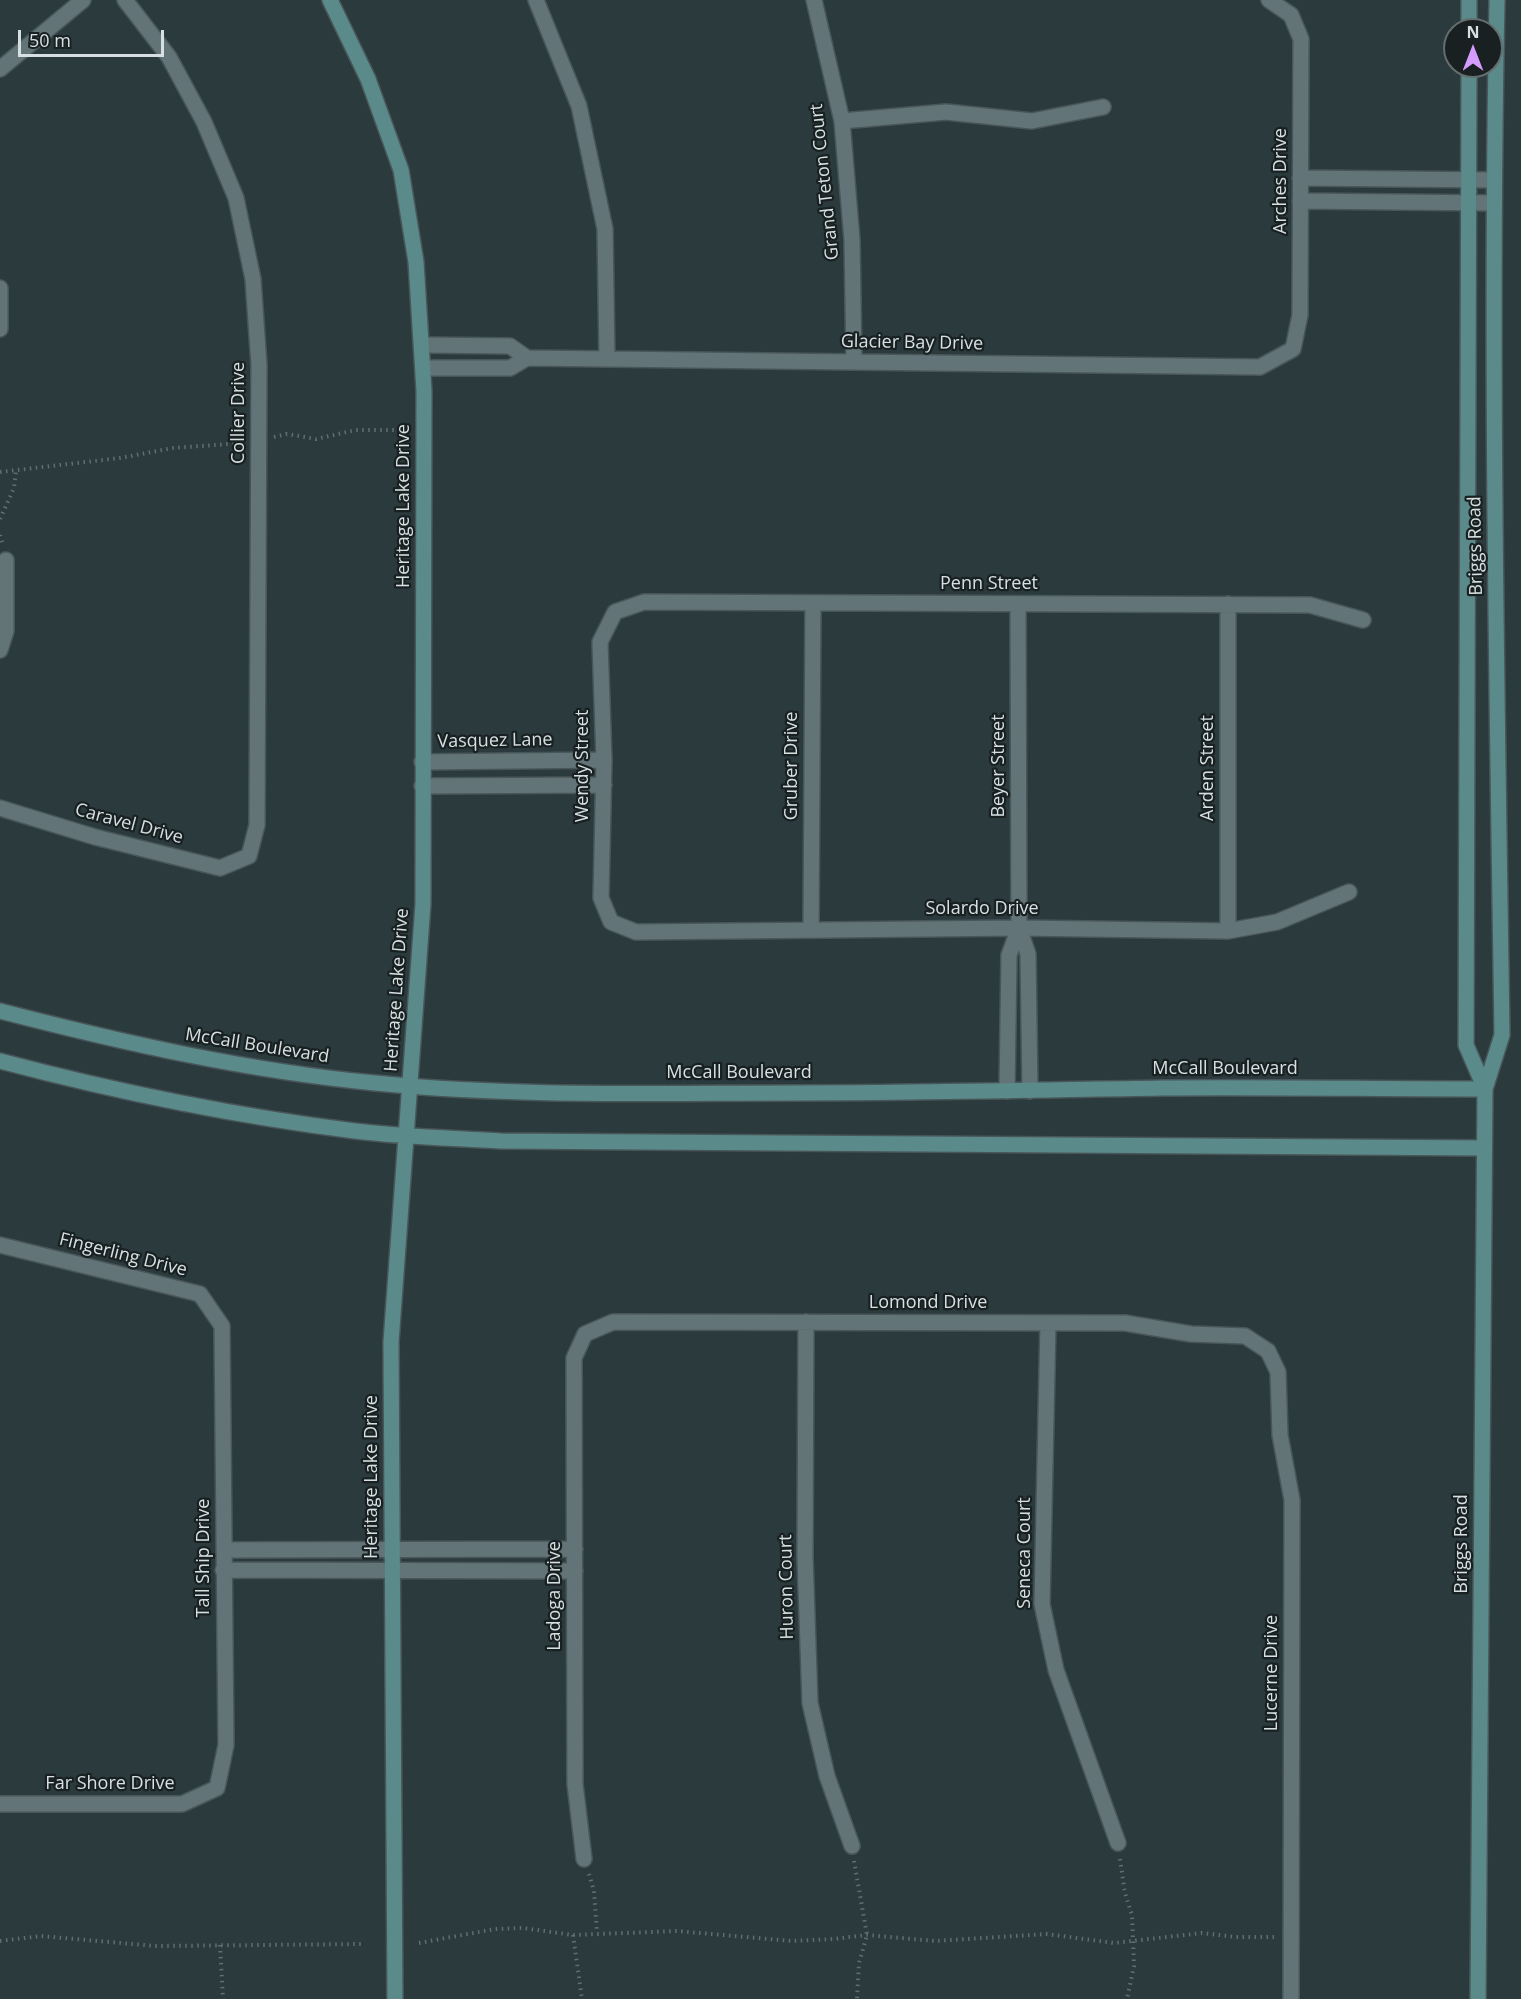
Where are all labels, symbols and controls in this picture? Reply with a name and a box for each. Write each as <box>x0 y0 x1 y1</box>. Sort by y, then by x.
scale bar <box>21 18 166 56</box>
north arrow <box>1443 18 1503 78</box>
text: N <box>1466 21 1480 43</box>
text: 50 m <box>29 28 71 52</box>
street label: Grand Teton Court <box>806 103 844 261</box>
street label: Arches Drive <box>1270 128 1292 234</box>
street label: Glacier Bay Drive <box>841 331 983 355</box>
street label: Collier Drive <box>228 362 250 464</box>
street label: Heritage Lake Drive <box>393 424 415 588</box>
street label: Briggs Road <box>1464 496 1488 596</box>
street label: Penn Street <box>940 573 1038 595</box>
street label: Wendy Street <box>572 710 594 822</box>
street label: Gruber Drive <box>781 712 803 820</box>
street label: Beyer Street <box>988 714 1010 818</box>
street label: Arden Street <box>1197 715 1219 821</box>
street label: Vasquez Lane <box>437 729 553 753</box>
street label: Caravel Drive <box>73 799 185 849</box>
street label: Solardo Drive <box>925 898 1039 920</box>
street label: Heritage Lake Drive <box>381 907 413 1073</box>
street label: McCall Boulevard <box>183 1024 331 1068</box>
street label: McCall Boulevard <box>1152 1058 1298 1080</box>
street label: McCall Boulevard <box>666 1062 812 1084</box>
street label: Fingerling Drive <box>57 1229 189 1281</box>
street label: Lomond Drive <box>869 1292 987 1314</box>
street label: Heritage Lake Drive <box>361 1395 383 1559</box>
street label: Briggs Road <box>1451 1494 1473 1594</box>
street label: Seneca Court <box>1014 1497 1036 1609</box>
street label: Tall Ship Drive <box>193 1499 215 1617</box>
street label: Huron Court <box>775 1534 799 1640</box>
street label: Ladoga Drive <box>544 1541 566 1651</box>
street label: Lucerne Drive <box>1261 1615 1283 1731</box>
street label: Far Shore Drive <box>45 1773 175 1795</box>

